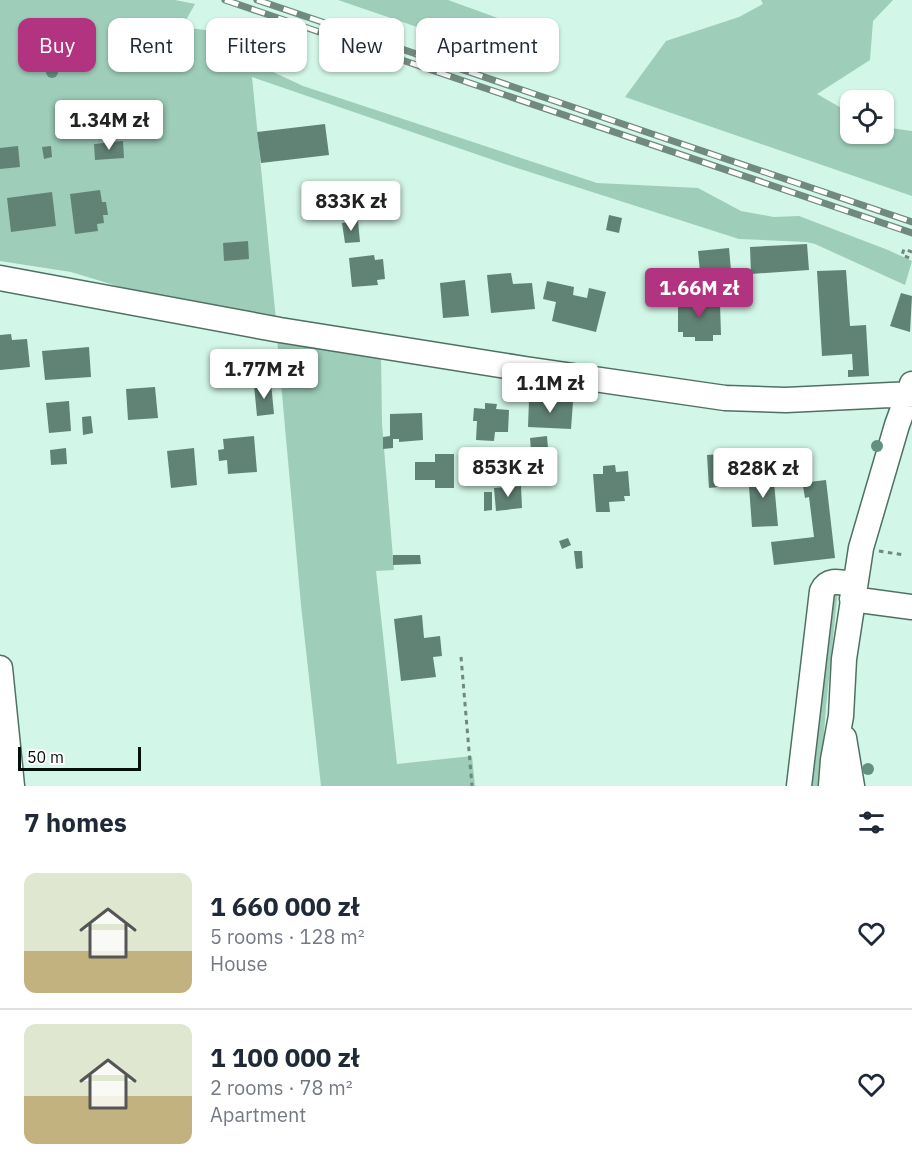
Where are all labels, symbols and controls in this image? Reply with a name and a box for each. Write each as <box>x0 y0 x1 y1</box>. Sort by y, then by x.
chip: Buy <box>18 18 96 72</box>
chip: Rent <box>108 18 194 72</box>
chip: Filters <box>206 18 307 72</box>
chip: New <box>319 18 404 72</box>
chip: Apartment <box>416 18 559 72</box>
map controls <box>840 90 894 144</box>
button: locate <box>840 90 894 144</box>
pin: 1.34M zł <box>47 100 171 151</box>
text: 1.34M zł <box>69 106 149 133</box>
pin: 833K zł <box>296 181 406 232</box>
text: 833K zł <box>315 187 387 214</box>
pin: 1.66M zł <box>637 268 761 319</box>
text: 1.66M zł <box>659 274 739 301</box>
pin: 1.77M zł <box>202 349 326 400</box>
text: 1.77M zł <box>224 355 304 382</box>
pin: 1.1M zł <box>495 363 605 414</box>
text: 1.1M zł <box>516 369 584 396</box>
pin: 853K zł <box>453 447 563 498</box>
pin: 828K zł <box>708 448 818 499</box>
text: 853K zł <box>472 453 544 480</box>
text: 828K zł <box>727 454 799 481</box>
scale bar <box>18 744 141 772</box>
text: 50 m <box>27 747 64 767</box>
text: 7 homes <box>24 805 127 839</box>
icon: filters <box>855 806 888 839</box>
text: 1 660 000 zł <box>210 889 359 923</box>
icon: home <box>72 897 144 969</box>
icon: heart <box>855 917 888 950</box>
text: 5 rooms · 128 m² <box>210 923 365 950</box>
text: House <box>210 950 267 977</box>
text: 1 100 000 zł <box>210 1040 359 1074</box>
icon: home <box>72 1048 144 1120</box>
icon: heart <box>855 1068 888 1101</box>
text: 2 rooms · 78 m² <box>210 1074 353 1101</box>
text: Apartment <box>210 1101 306 1128</box>

